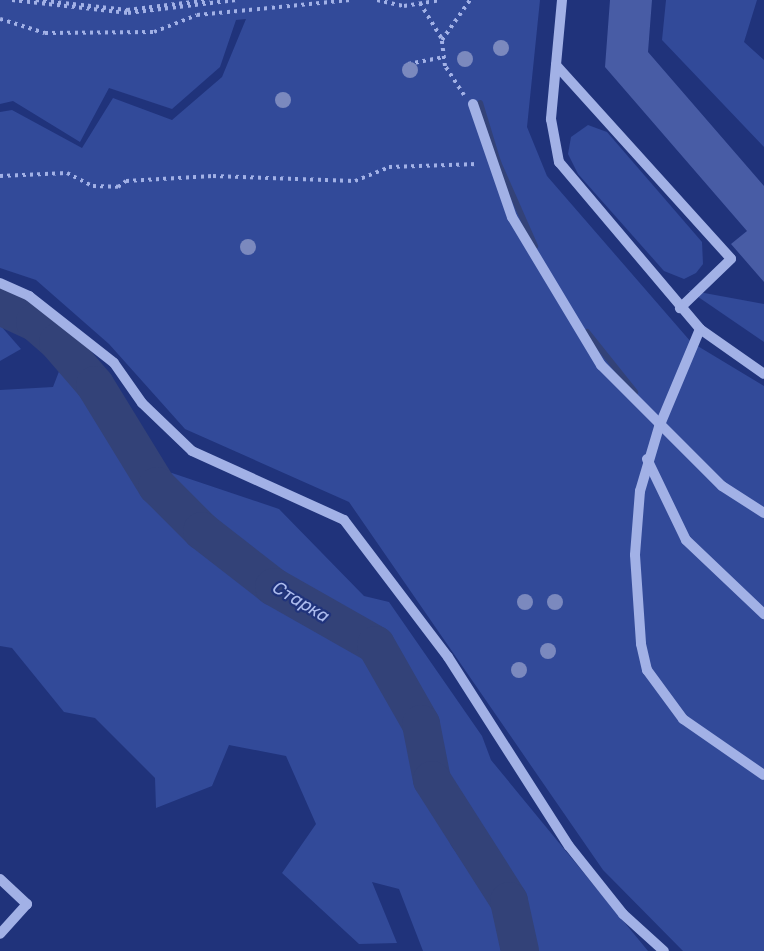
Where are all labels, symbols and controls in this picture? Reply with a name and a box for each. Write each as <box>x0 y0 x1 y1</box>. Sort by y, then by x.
water label: Старка <box>269 577 333 627</box>

